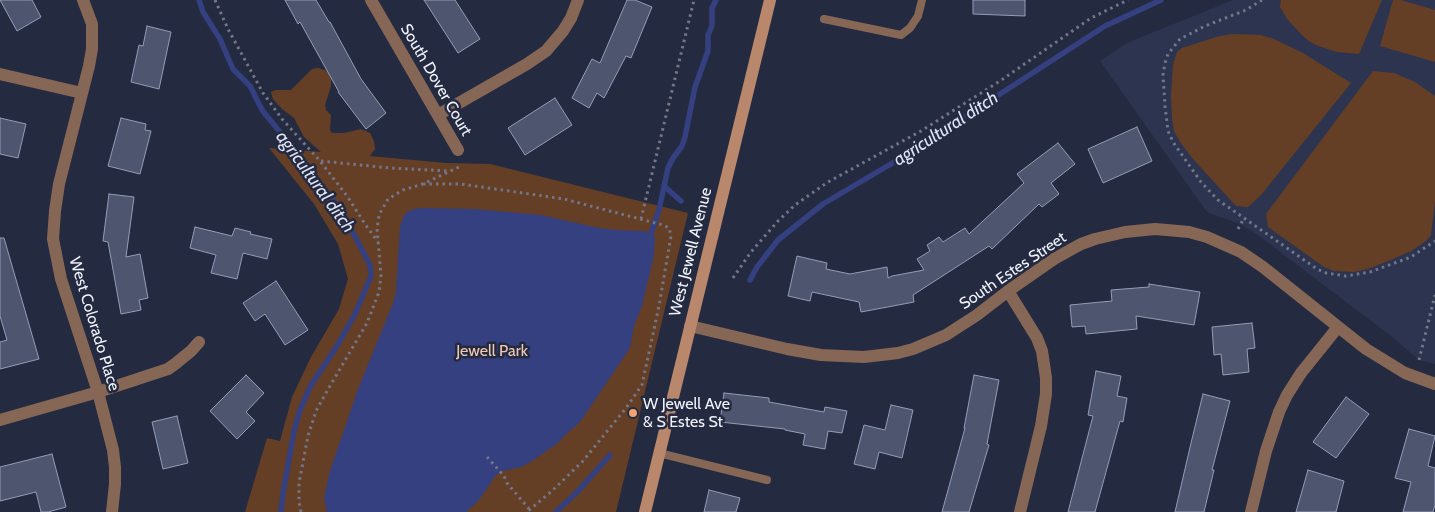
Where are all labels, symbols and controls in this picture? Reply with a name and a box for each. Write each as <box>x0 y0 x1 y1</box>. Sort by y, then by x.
street label: South Dover Court <box>396 21 476 139</box>
water label: agricultural ditch <box>890 87 1002 171</box>
water label: agricultural ditch <box>271 127 359 237</box>
street label: West Jewell Avenue <box>666 186 716 318</box>
street label: South Estes Street <box>956 228 1070 314</box>
street label: West Colorado Place <box>64 255 124 393</box>
park label: Jewell Park <box>456 341 528 361</box>
place label: W Jewell Ave & S Estes St <box>643 394 730 432</box>
marker: W Jewell Ave & S Estes St <box>627 407 639 419</box>

